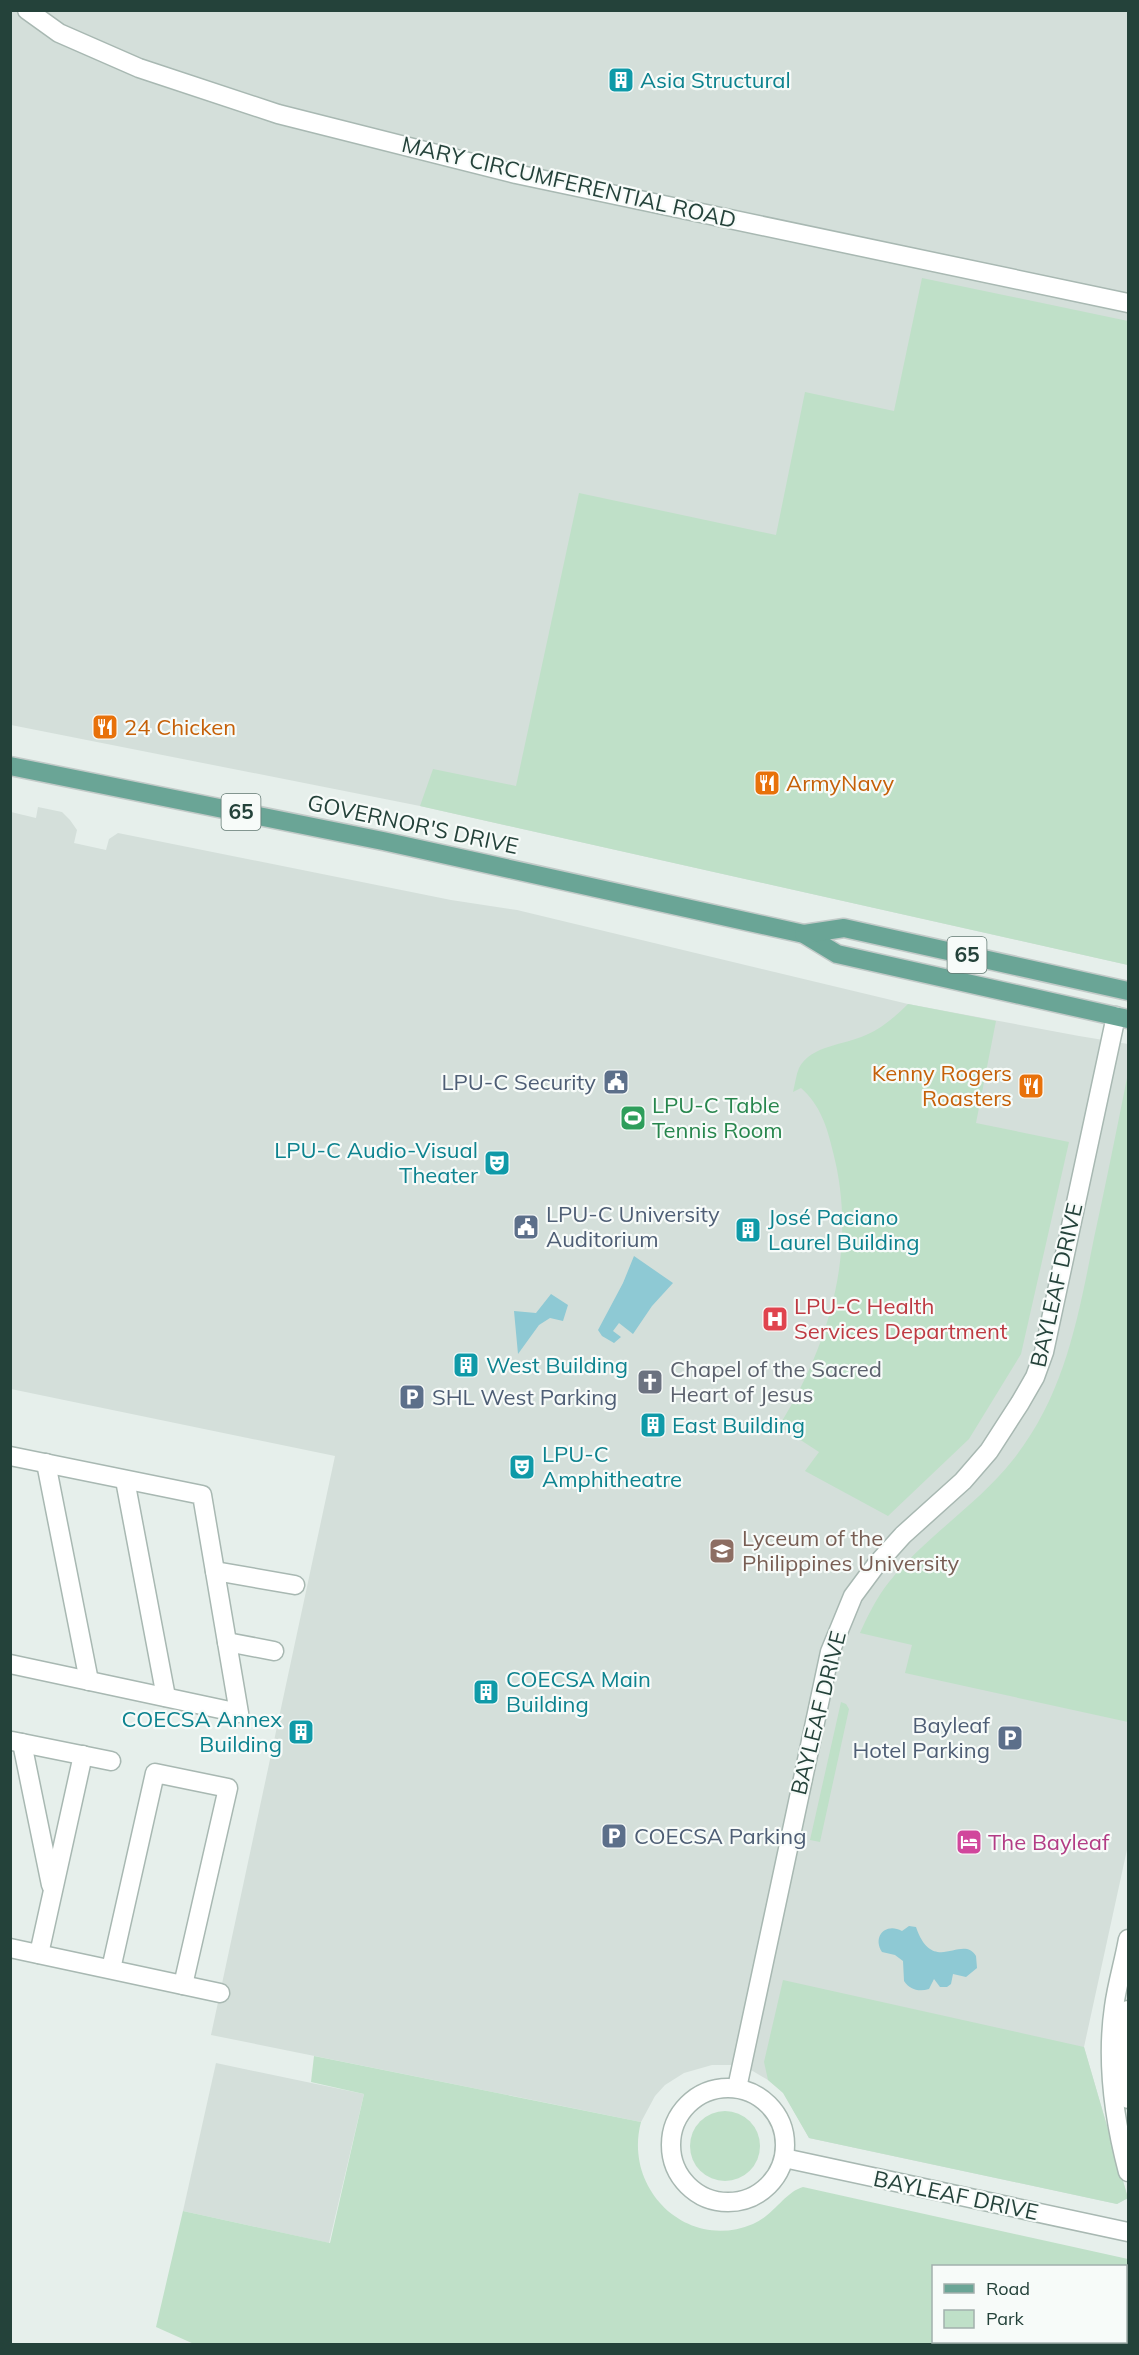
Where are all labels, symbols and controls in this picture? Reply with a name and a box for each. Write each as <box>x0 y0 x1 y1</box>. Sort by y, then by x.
building icon: Asia Structural <box>606 65 636 95</box>
place label: Asia Structural <box>640 66 791 94</box>
street label: MARY CIRCUMFERENTIAL ROAD <box>399 130 739 234</box>
restaurant icon: 24 Chicken <box>90 712 120 742</box>
place label: 24 Chicken <box>124 713 236 741</box>
restaurant icon: ArmyNavy <box>752 768 782 798</box>
place label: ArmyNavy <box>786 769 895 797</box>
street label: GOVERNOR'S DRIVE <box>305 788 521 860</box>
road number: 65 <box>222 794 260 830</box>
road number: 65 <box>948 937 986 973</box>
place label: Kenny Rogers Roasters <box>872 1059 1012 1112</box>
public building icon: LPU-C Security <box>601 1067 631 1097</box>
place label: LPU-C Security <box>441 1068 596 1096</box>
restaurant icon: Kenny Rogers Roasters <box>1016 1071 1046 1101</box>
place label: LPU-C Table Tennis Room <box>652 1091 783 1144</box>
sports icon: LPU-C Table Tennis Room <box>618 1103 648 1133</box>
place label: LPU-C Audio-Visual Theater <box>274 1136 478 1189</box>
theatre icon: LPU-C Audio-Visual Theater <box>482 1148 512 1178</box>
place label: LPU-C University Auditorium <box>546 1200 720 1253</box>
street label: BAYLEAF DRIVE <box>1023 1200 1089 1370</box>
place label: José Paciano Laurel Building <box>768 1203 919 1256</box>
public building icon: LPU-C University Auditorium <box>511 1212 541 1242</box>
building icon: José Paciano Laurel Building <box>733 1215 763 1245</box>
place label: LPU-C Health Services Department <box>794 1292 1008 1345</box>
hospital icon: LPU-C Health Services Department <box>760 1304 790 1334</box>
building icon: West Building <box>451 1350 481 1380</box>
place label: West Building <box>486 1351 628 1379</box>
place label: Chapel of the Sacred Heart of Jesus <box>670 1355 882 1408</box>
church icon: Chapel of the Sacred Heart of Jesus <box>635 1367 665 1397</box>
parking icon: SHL West Parking <box>397 1382 427 1412</box>
place label: SHL West Parking <box>432 1383 617 1411</box>
building icon: East Building <box>638 1410 668 1440</box>
place label: East Building <box>672 1411 805 1439</box>
place label: LPU-C Amphitheatre <box>542 1440 682 1493</box>
theatre icon: LPU-C Amphitheatre <box>507 1452 537 1482</box>
place label: Lyceum of the Philippines University <box>742 1524 960 1577</box>
school or university icon: Lyceum of the Philippines University <box>707 1536 737 1566</box>
street label: BAYLEAF DRIVE <box>784 1628 852 1798</box>
place label: COECSA Main Building <box>506 1665 651 1718</box>
building icon: COECSA Main Building <box>471 1677 501 1707</box>
place label: COECSA Annex Building <box>122 1705 282 1758</box>
place label: Bayleaf Hotel Parking <box>852 1711 991 1764</box>
building icon: COECSA Annex Building <box>286 1717 316 1747</box>
parking icon: Bayleaf Hotel Parking <box>995 1723 1025 1753</box>
parking icon: COECSA Parking <box>599 1821 629 1851</box>
place label: COECSA Parking <box>634 1822 807 1850</box>
hotel icon: The Bayleaf <box>954 1827 984 1857</box>
place label: The Bayleaf <box>988 1828 1110 1856</box>
street label: BAYLEAF DRIVE <box>871 2164 1041 2226</box>
legend <box>932 2265 1127 2343</box>
text: Road <box>986 2277 1030 2300</box>
text: Park <box>986 2307 1025 2330</box>

